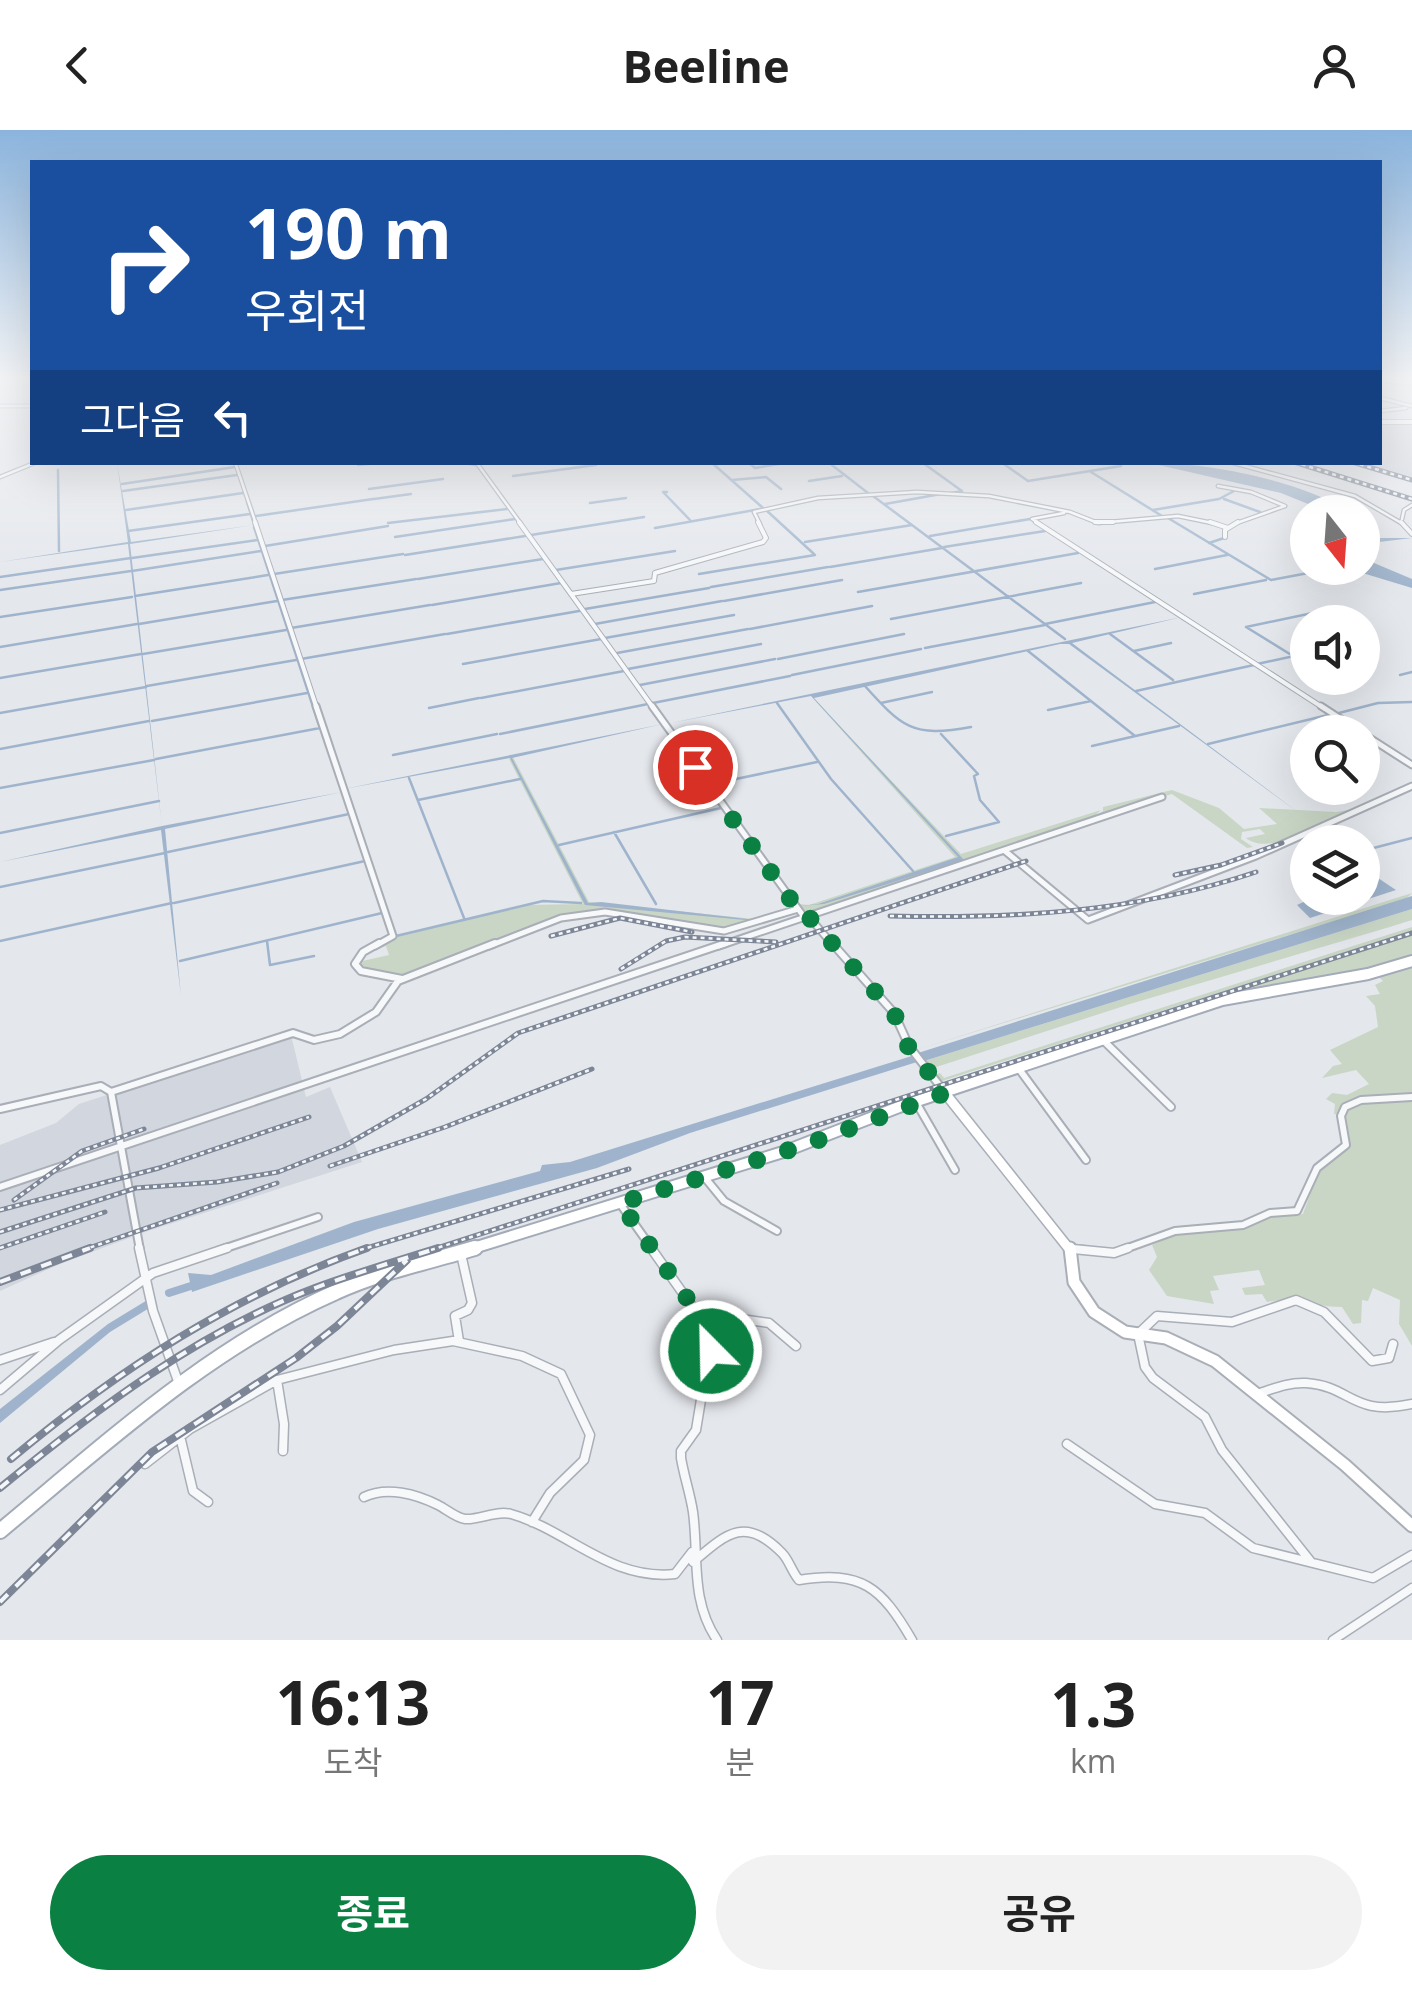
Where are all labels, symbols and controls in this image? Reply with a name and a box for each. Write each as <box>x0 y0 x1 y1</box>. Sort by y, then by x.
text: Beeline <box>622 35 790 96</box>
icon: back <box>50 38 105 93</box>
icon: person <box>1307 38 1362 93</box>
text: 190 m <box>245 184 452 280</box>
icon: right <box>80 200 210 330</box>
text: 우회전 <box>245 279 369 340</box>
icon: left <box>205 390 260 445</box>
text: 그다음 <box>80 393 185 445</box>
north arrow <box>1290 495 1380 585</box>
map controls <box>1290 495 1380 915</box>
button: sound <box>1290 605 1380 695</box>
button: search <box>1290 715 1380 805</box>
pin <box>653 725 738 810</box>
icon: arrive <box>668 740 723 795</box>
button: layers <box>1290 825 1380 915</box>
position arrow <box>659 1299 763 1403</box>
text: 16:13 <box>276 1661 430 1743</box>
text: 17 <box>706 1661 775 1743</box>
text: 1.3 <box>1050 1663 1136 1745</box>
text: km <box>1070 1739 1116 1782</box>
text: 도착 <box>324 1740 382 1783</box>
text: 분 <box>726 1740 755 1783</box>
button: 종료 <box>50 1855 696 1970</box>
button: 공유 <box>716 1855 1362 1970</box>

